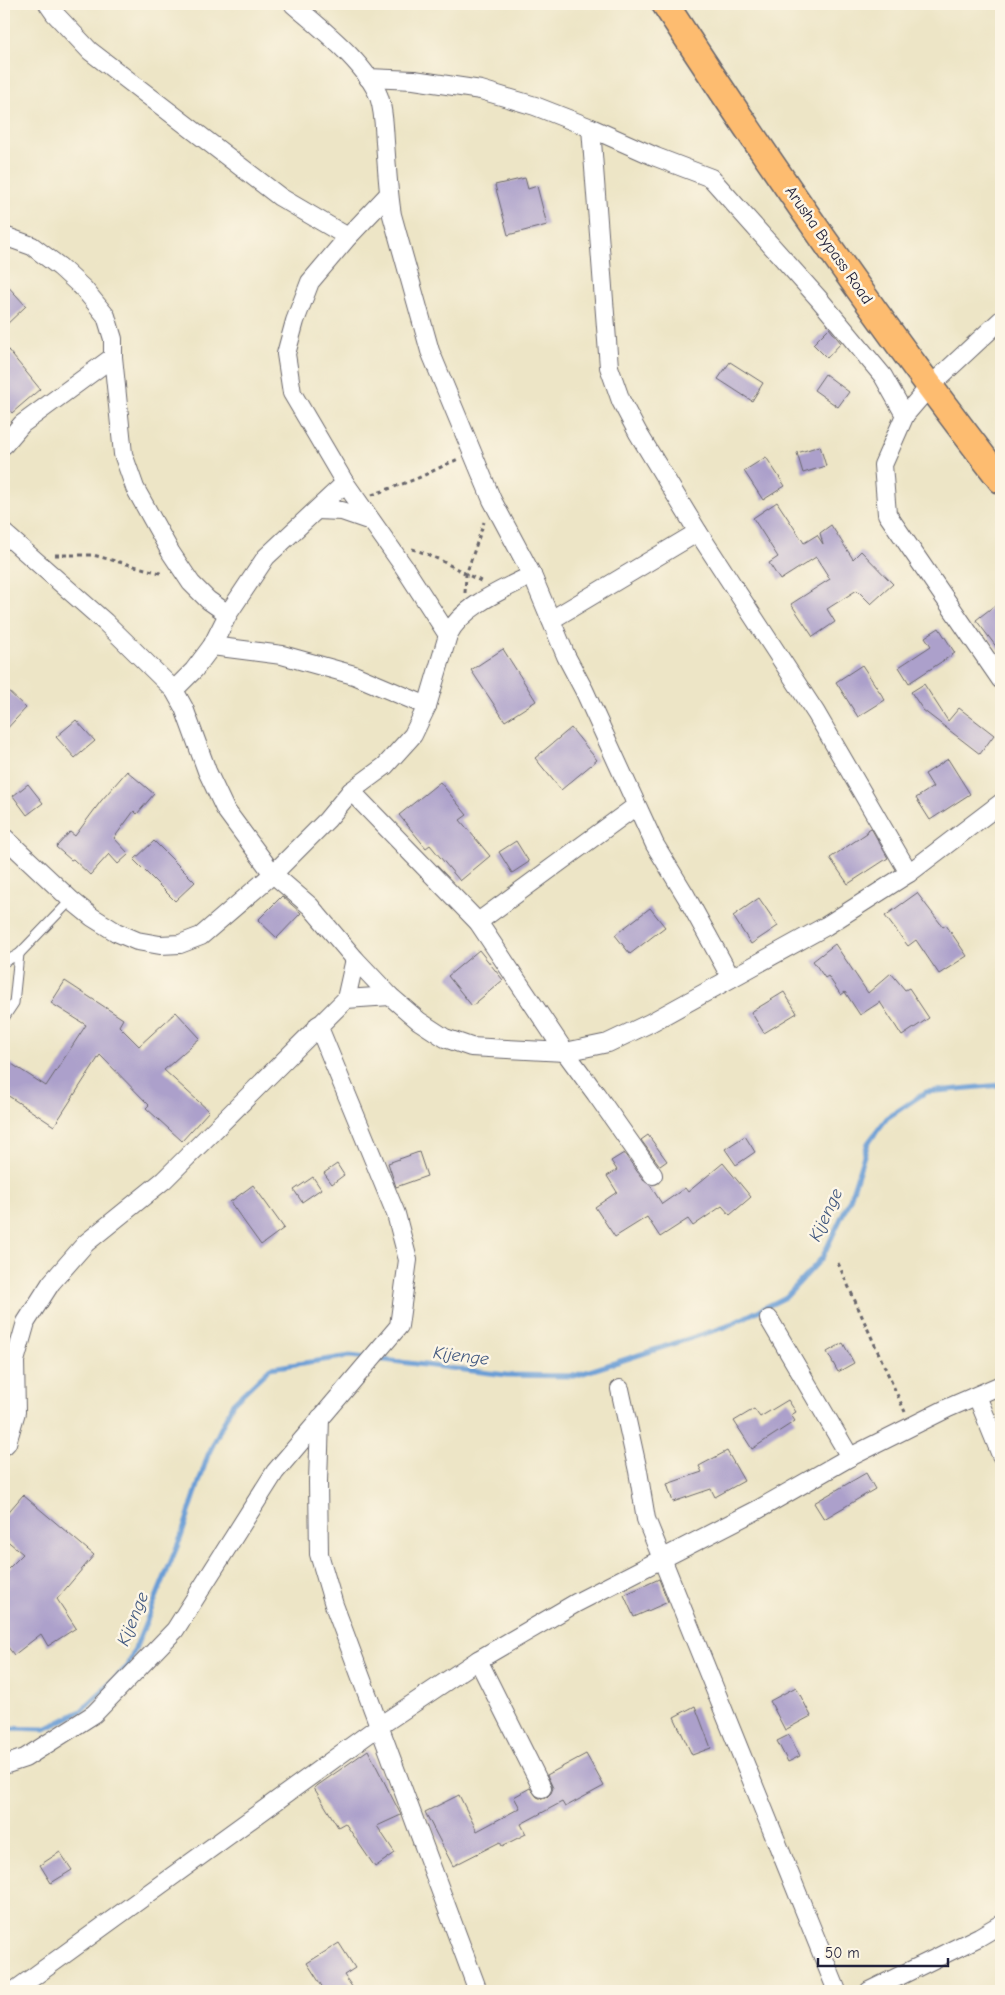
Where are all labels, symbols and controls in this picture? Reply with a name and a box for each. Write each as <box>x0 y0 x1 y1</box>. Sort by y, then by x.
street label: Arusha Bypass Road <box>782 183 876 307</box>
water label: Kijenge <box>805 1185 847 1245</box>
water label: Kijenge <box>432 1342 490 1370</box>
water label: Kijenge <box>113 1589 153 1649</box>
scale bar <box>818 1935 948 1967</box>
text: 50 m <box>825 1944 860 1962</box>

